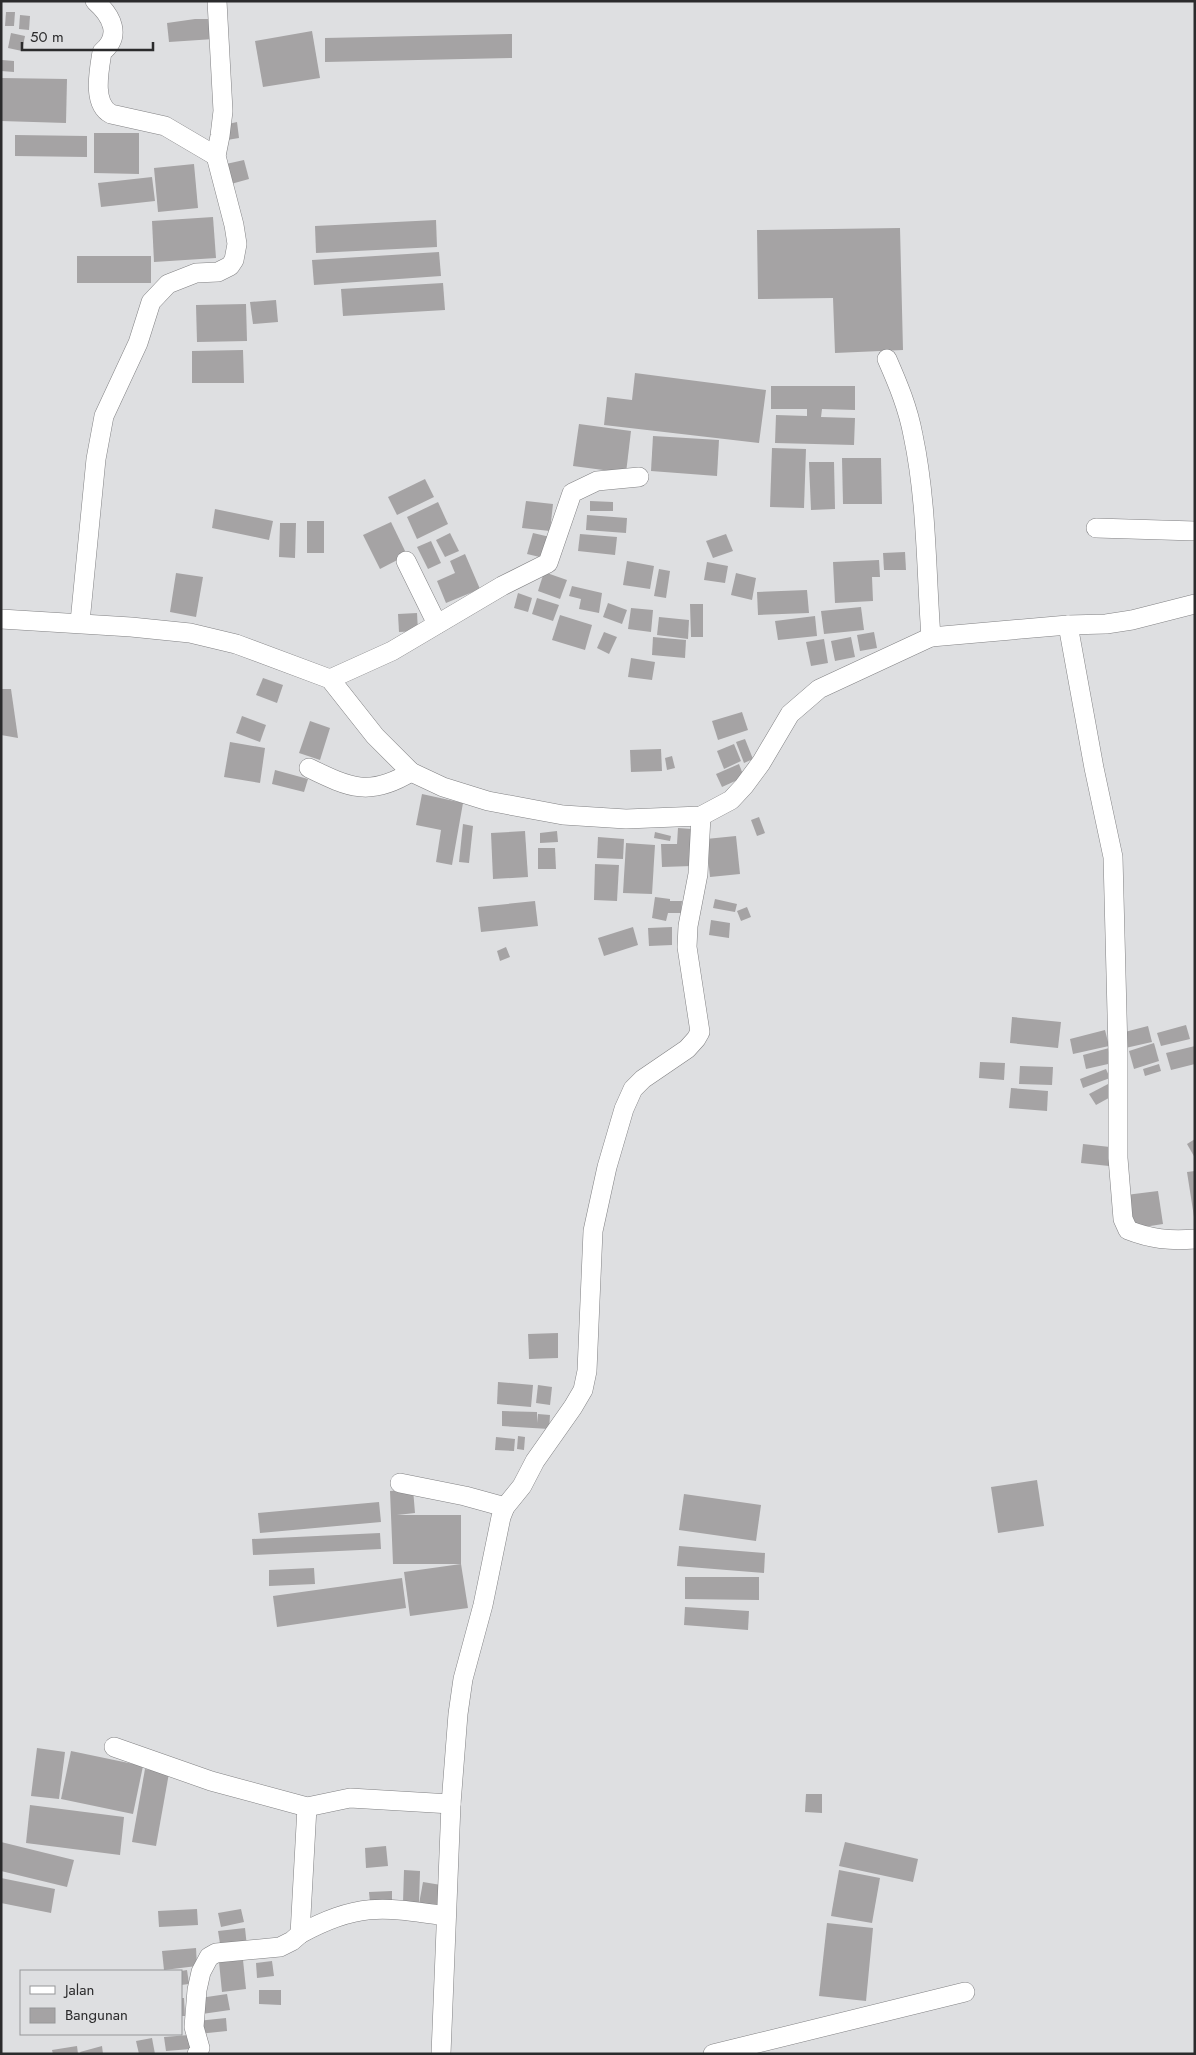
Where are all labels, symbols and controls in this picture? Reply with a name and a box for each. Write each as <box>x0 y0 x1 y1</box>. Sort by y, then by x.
scale bar <box>22 20 154 52</box>
text: 50 m <box>30 26 64 48</box>
legend <box>20 1970 182 2035</box>
text: Jalan <box>63 1979 94 2001</box>
text: Bangunan <box>65 2004 128 2026</box>

